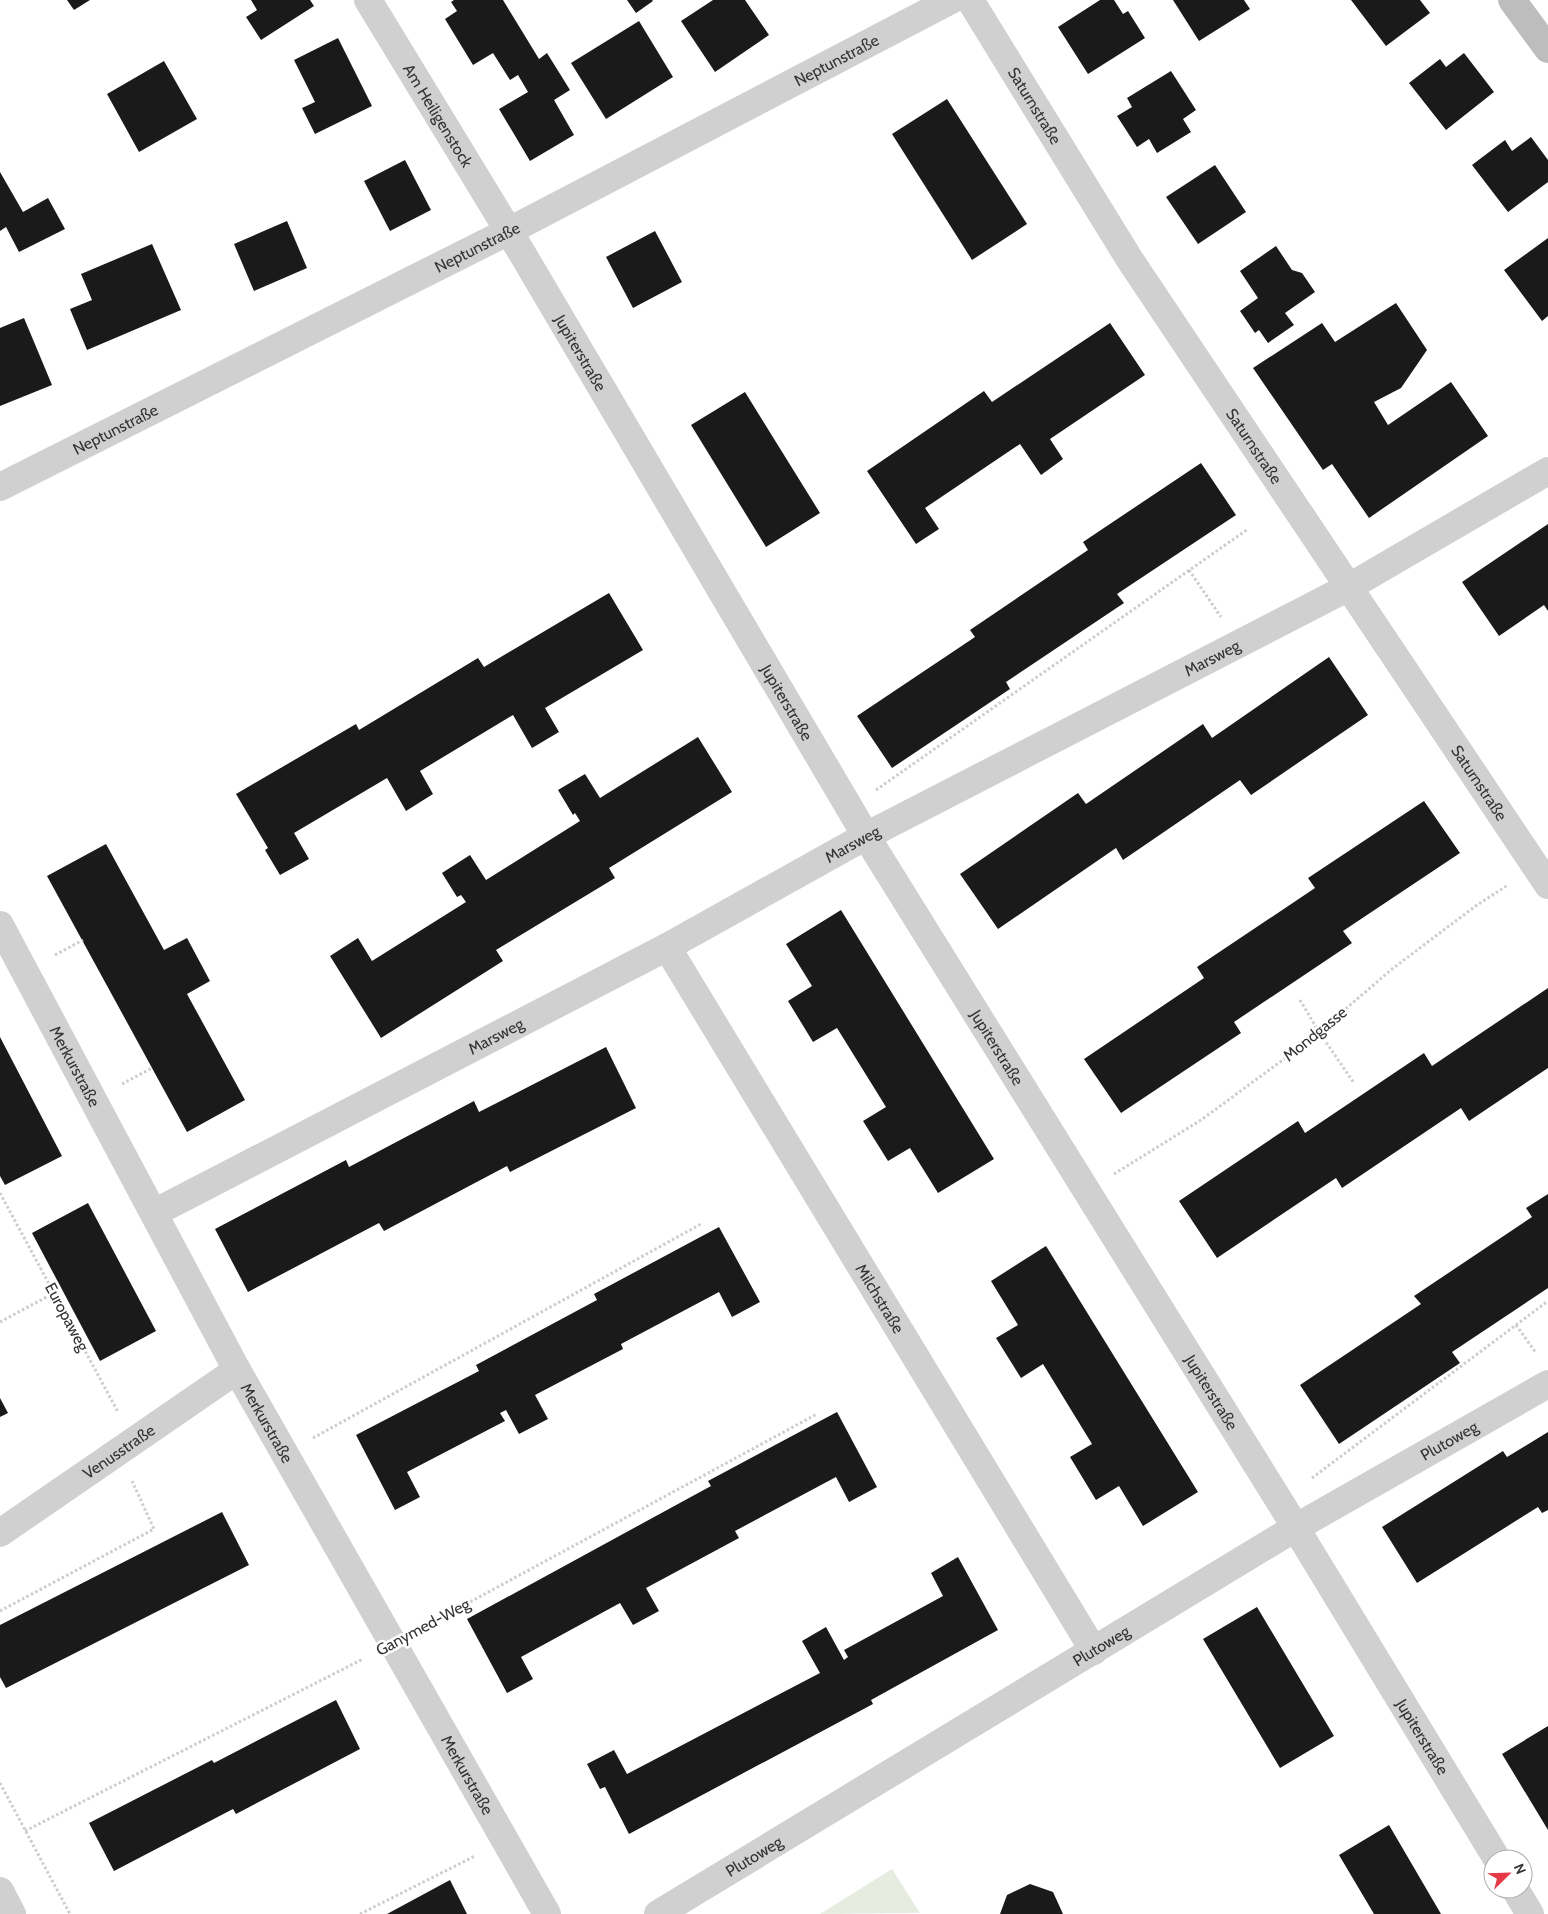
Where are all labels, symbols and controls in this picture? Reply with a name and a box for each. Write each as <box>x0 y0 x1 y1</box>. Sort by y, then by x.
street label: Neptunstraße <box>791 30 882 90</box>
street label: Am Heiligenstock <box>399 60 477 171</box>
street label: Saturnstraße <box>1004 64 1066 148</box>
street label: Neptunstraße <box>431 218 523 276</box>
street label: Jupiterstraße <box>551 310 611 394</box>
street label: Neptunstraße <box>70 400 161 458</box>
street label: Saturnstraße <box>1222 405 1286 487</box>
street label: Marsweg <box>1181 635 1244 680</box>
street label: Jupiterstraße <box>757 660 817 744</box>
street label: Saturnstraße <box>1448 741 1512 824</box>
street label: Marsweg <box>821 821 884 867</box>
street label: Mondgasse <box>1279 1003 1351 1065</box>
street label: Jupiterstraße <box>966 1005 1028 1089</box>
street label: Marsweg <box>465 1013 528 1058</box>
street label: Merkurstraße <box>46 1023 104 1110</box>
street label: Milchstraße <box>852 1260 908 1337</box>
street label: Europaweg <box>41 1280 93 1355</box>
street label: Jupiterstraße <box>1181 1350 1242 1433</box>
street label: Merkurstraße <box>237 1380 297 1466</box>
street label: Plutoweg <box>1417 1416 1482 1464</box>
street label: Venusstraße <box>79 1420 158 1483</box>
street label: Ganymed-Weg <box>373 1594 474 1660</box>
street label: Plutoweg <box>1069 1621 1134 1670</box>
street label: Jupiterstraße <box>1392 1695 1453 1778</box>
street label: Merkurstraße <box>437 1731 498 1818</box>
street label: Plutoweg <box>722 1831 787 1880</box>
north arrow <box>1483 1849 1533 1899</box>
text: N <box>1510 1861 1530 1877</box>

